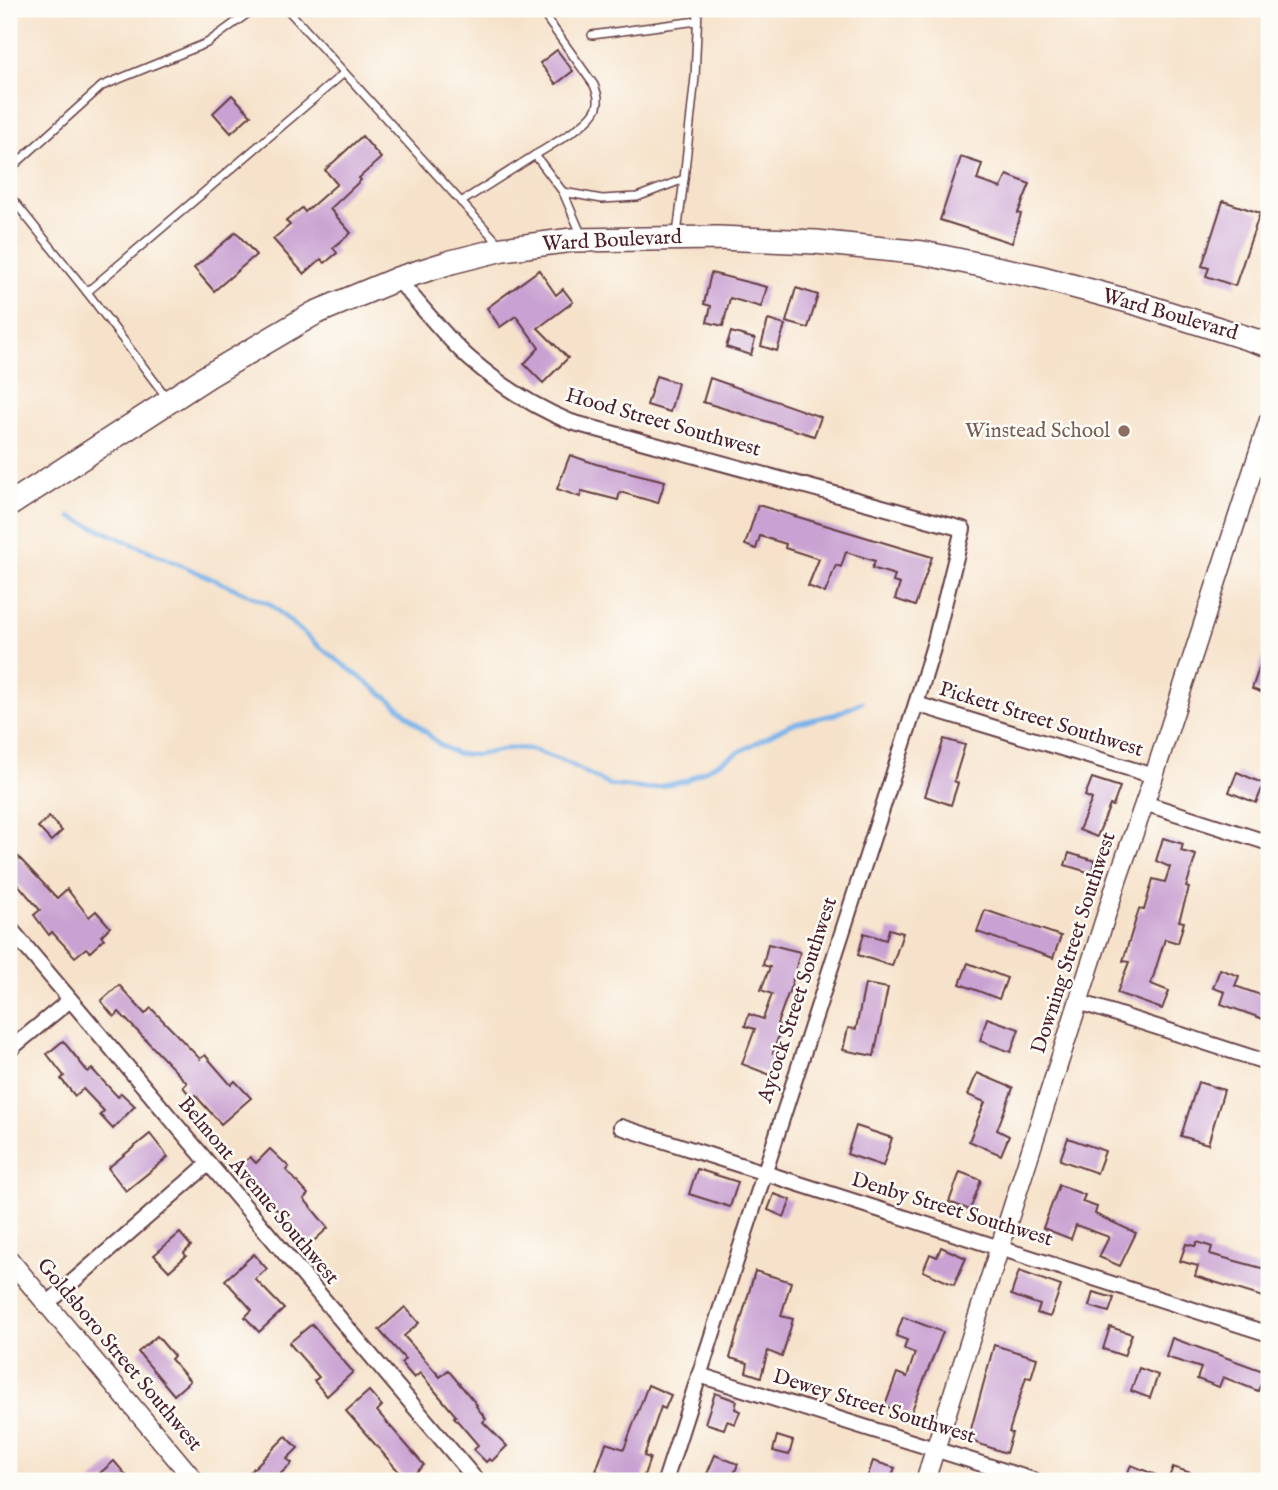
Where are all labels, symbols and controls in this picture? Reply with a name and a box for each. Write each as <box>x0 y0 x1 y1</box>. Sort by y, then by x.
street label: Ward Boulevard <box>541 224 683 258</box>
street label: Ward Boulevard <box>1099 283 1242 347</box>
street label: Hood Street Southwest <box>562 382 764 464</box>
place label: Winstead School <box>965 418 1110 445</box>
marker: Winstead School <box>1116 423 1132 439</box>
street label: Pickett Street Southwest <box>936 676 1146 764</box>
street label: Downing Street Southwest <box>1025 829 1123 1057</box>
street label: Aycock Street Southwest <box>752 894 844 1107</box>
street label: Belmont Avenue Southwest <box>171 1091 345 1291</box>
street label: Denby Street Southwest <box>848 1167 1056 1253</box>
street label: Goldsboro Street Southwest <box>30 1253 208 1457</box>
street label: Dewey Street Southwest <box>769 1363 979 1451</box>

